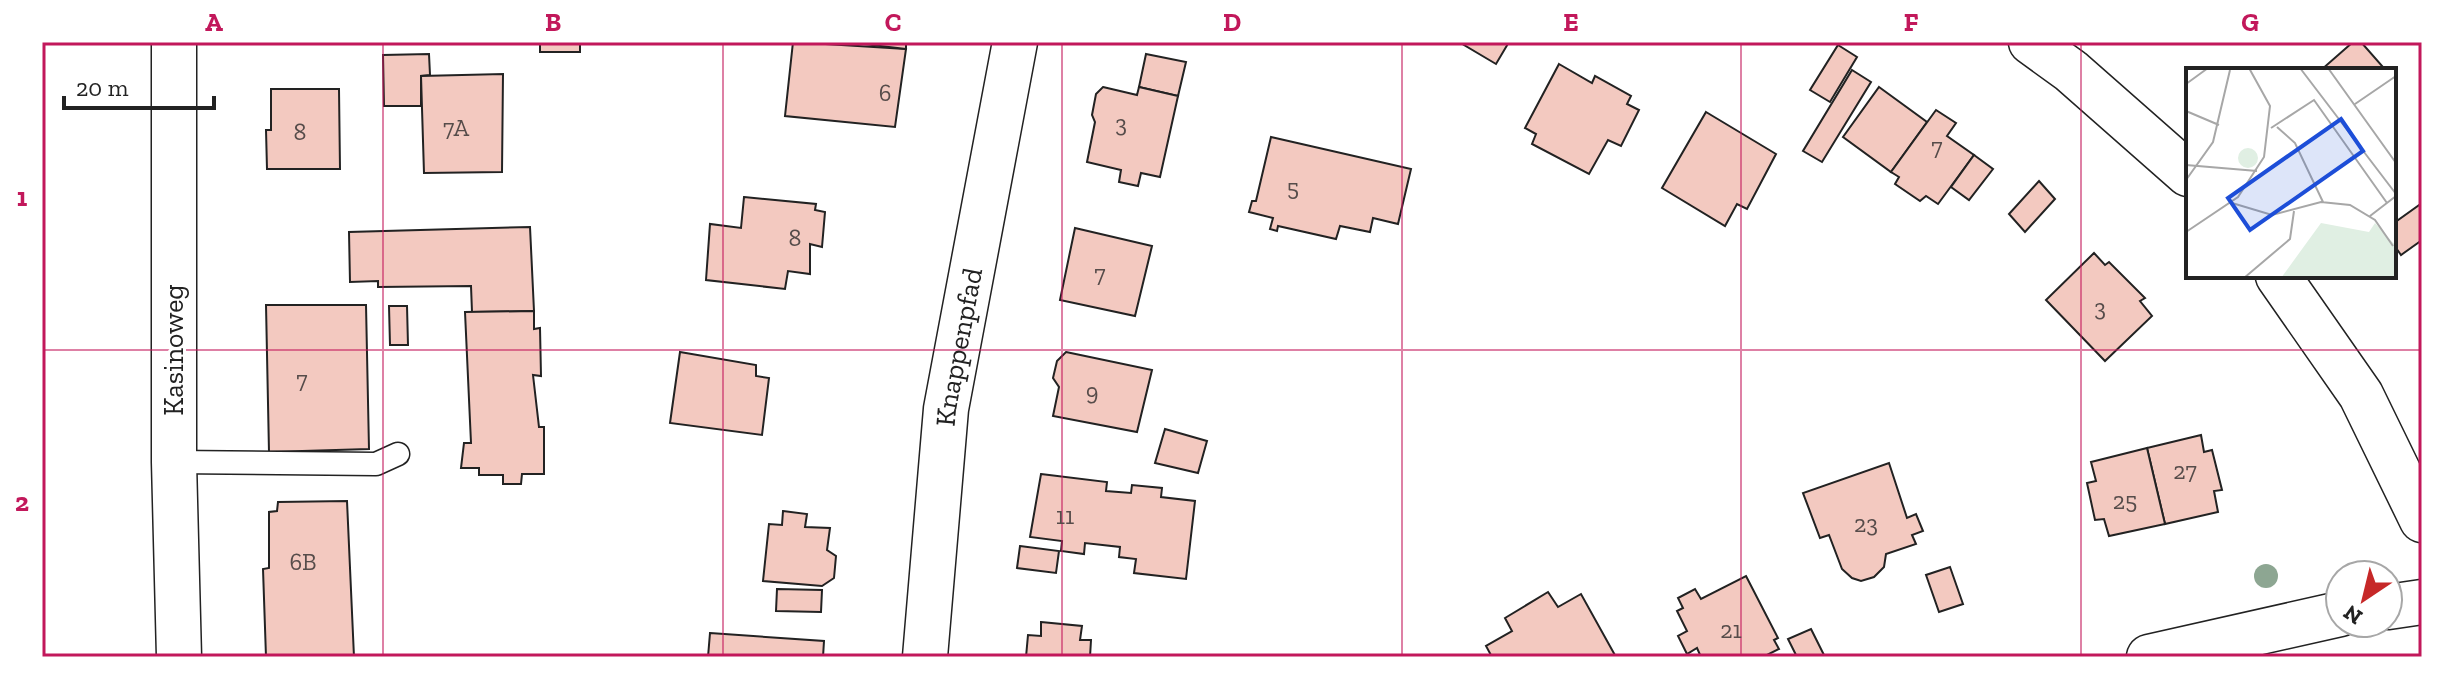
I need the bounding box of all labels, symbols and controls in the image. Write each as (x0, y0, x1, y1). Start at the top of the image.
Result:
text: A (205, 6, 223, 38)
text: B (545, 6, 561, 38)
text: C (885, 6, 901, 38)
text: D (1223, 6, 1241, 38)
text: E (1563, 6, 1579, 38)
text: F (1904, 6, 1919, 38)
text: G (2241, 6, 2259, 38)
scale bar (64, 60, 214, 110)
inset map (2186, 68, 2396, 278)
text: 20 m (76, 73, 129, 102)
house number: 6 (879, 78, 891, 107)
house number: 3 (1115, 109, 1127, 138)
house number: 7A (443, 113, 469, 142)
house number: 8 (294, 117, 306, 146)
house number: 7 (1931, 132, 1943, 161)
house number: 5 (1287, 173, 1299, 202)
text: 1 (17, 181, 28, 213)
house number: 8 (789, 223, 801, 252)
house number: 7 (1094, 259, 1106, 288)
street label: Knappenpfad (929, 265, 989, 428)
street label: Kasinoweg (157, 284, 190, 416)
house number: 3 (2094, 293, 2106, 322)
house number: 7 (296, 365, 308, 394)
house number: 9 (1086, 377, 1098, 406)
house number: 27 (2173, 456, 2197, 485)
text: 2 (15, 486, 29, 518)
house number: 25 (2113, 486, 2137, 515)
house number: 11 (1056, 501, 1074, 530)
house number: 23 (1854, 509, 1878, 538)
house number: 6B (289, 547, 317, 576)
north arrow (2324, 559, 2404, 639)
text: N (2338, 599, 2367, 631)
house number: 21 (1720, 615, 1742, 644)

